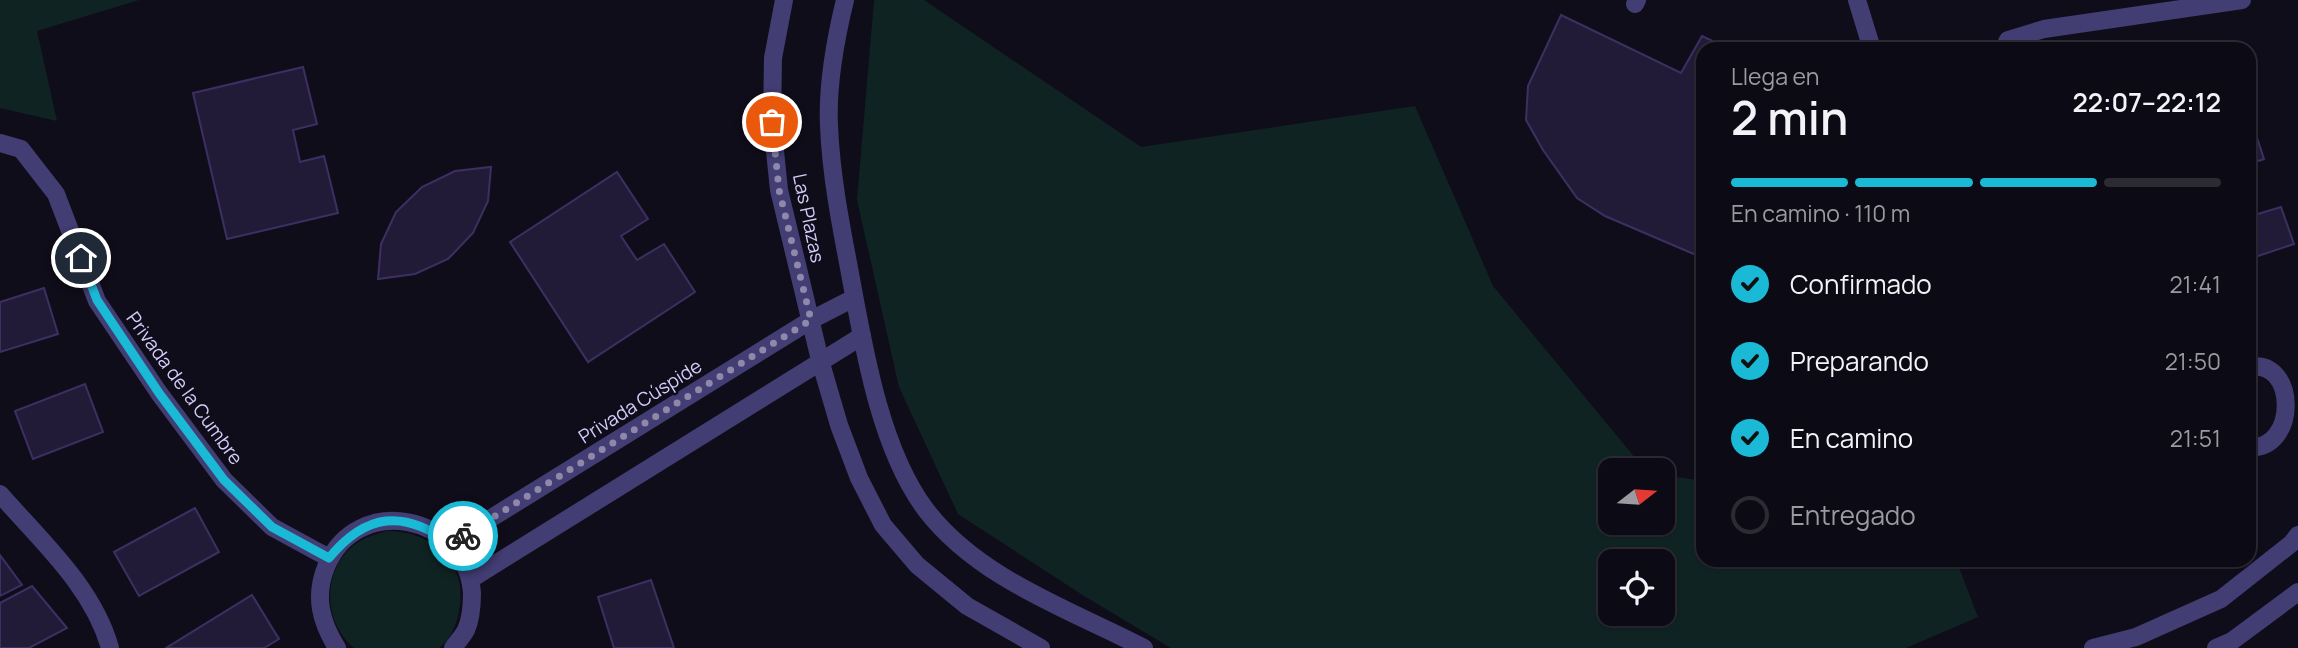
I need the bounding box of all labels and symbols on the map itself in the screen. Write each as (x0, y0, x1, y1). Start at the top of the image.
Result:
pin (742, 92, 802, 152)
street label: Las Plazas (787, 171, 831, 265)
pin (51, 228, 111, 288)
street label: Privada de la Cumbre (121, 306, 249, 470)
street label: Privada Cúspide (573, 353, 707, 449)
north arrow (1598, 458, 1675, 536)
courier (428, 501, 498, 571)

